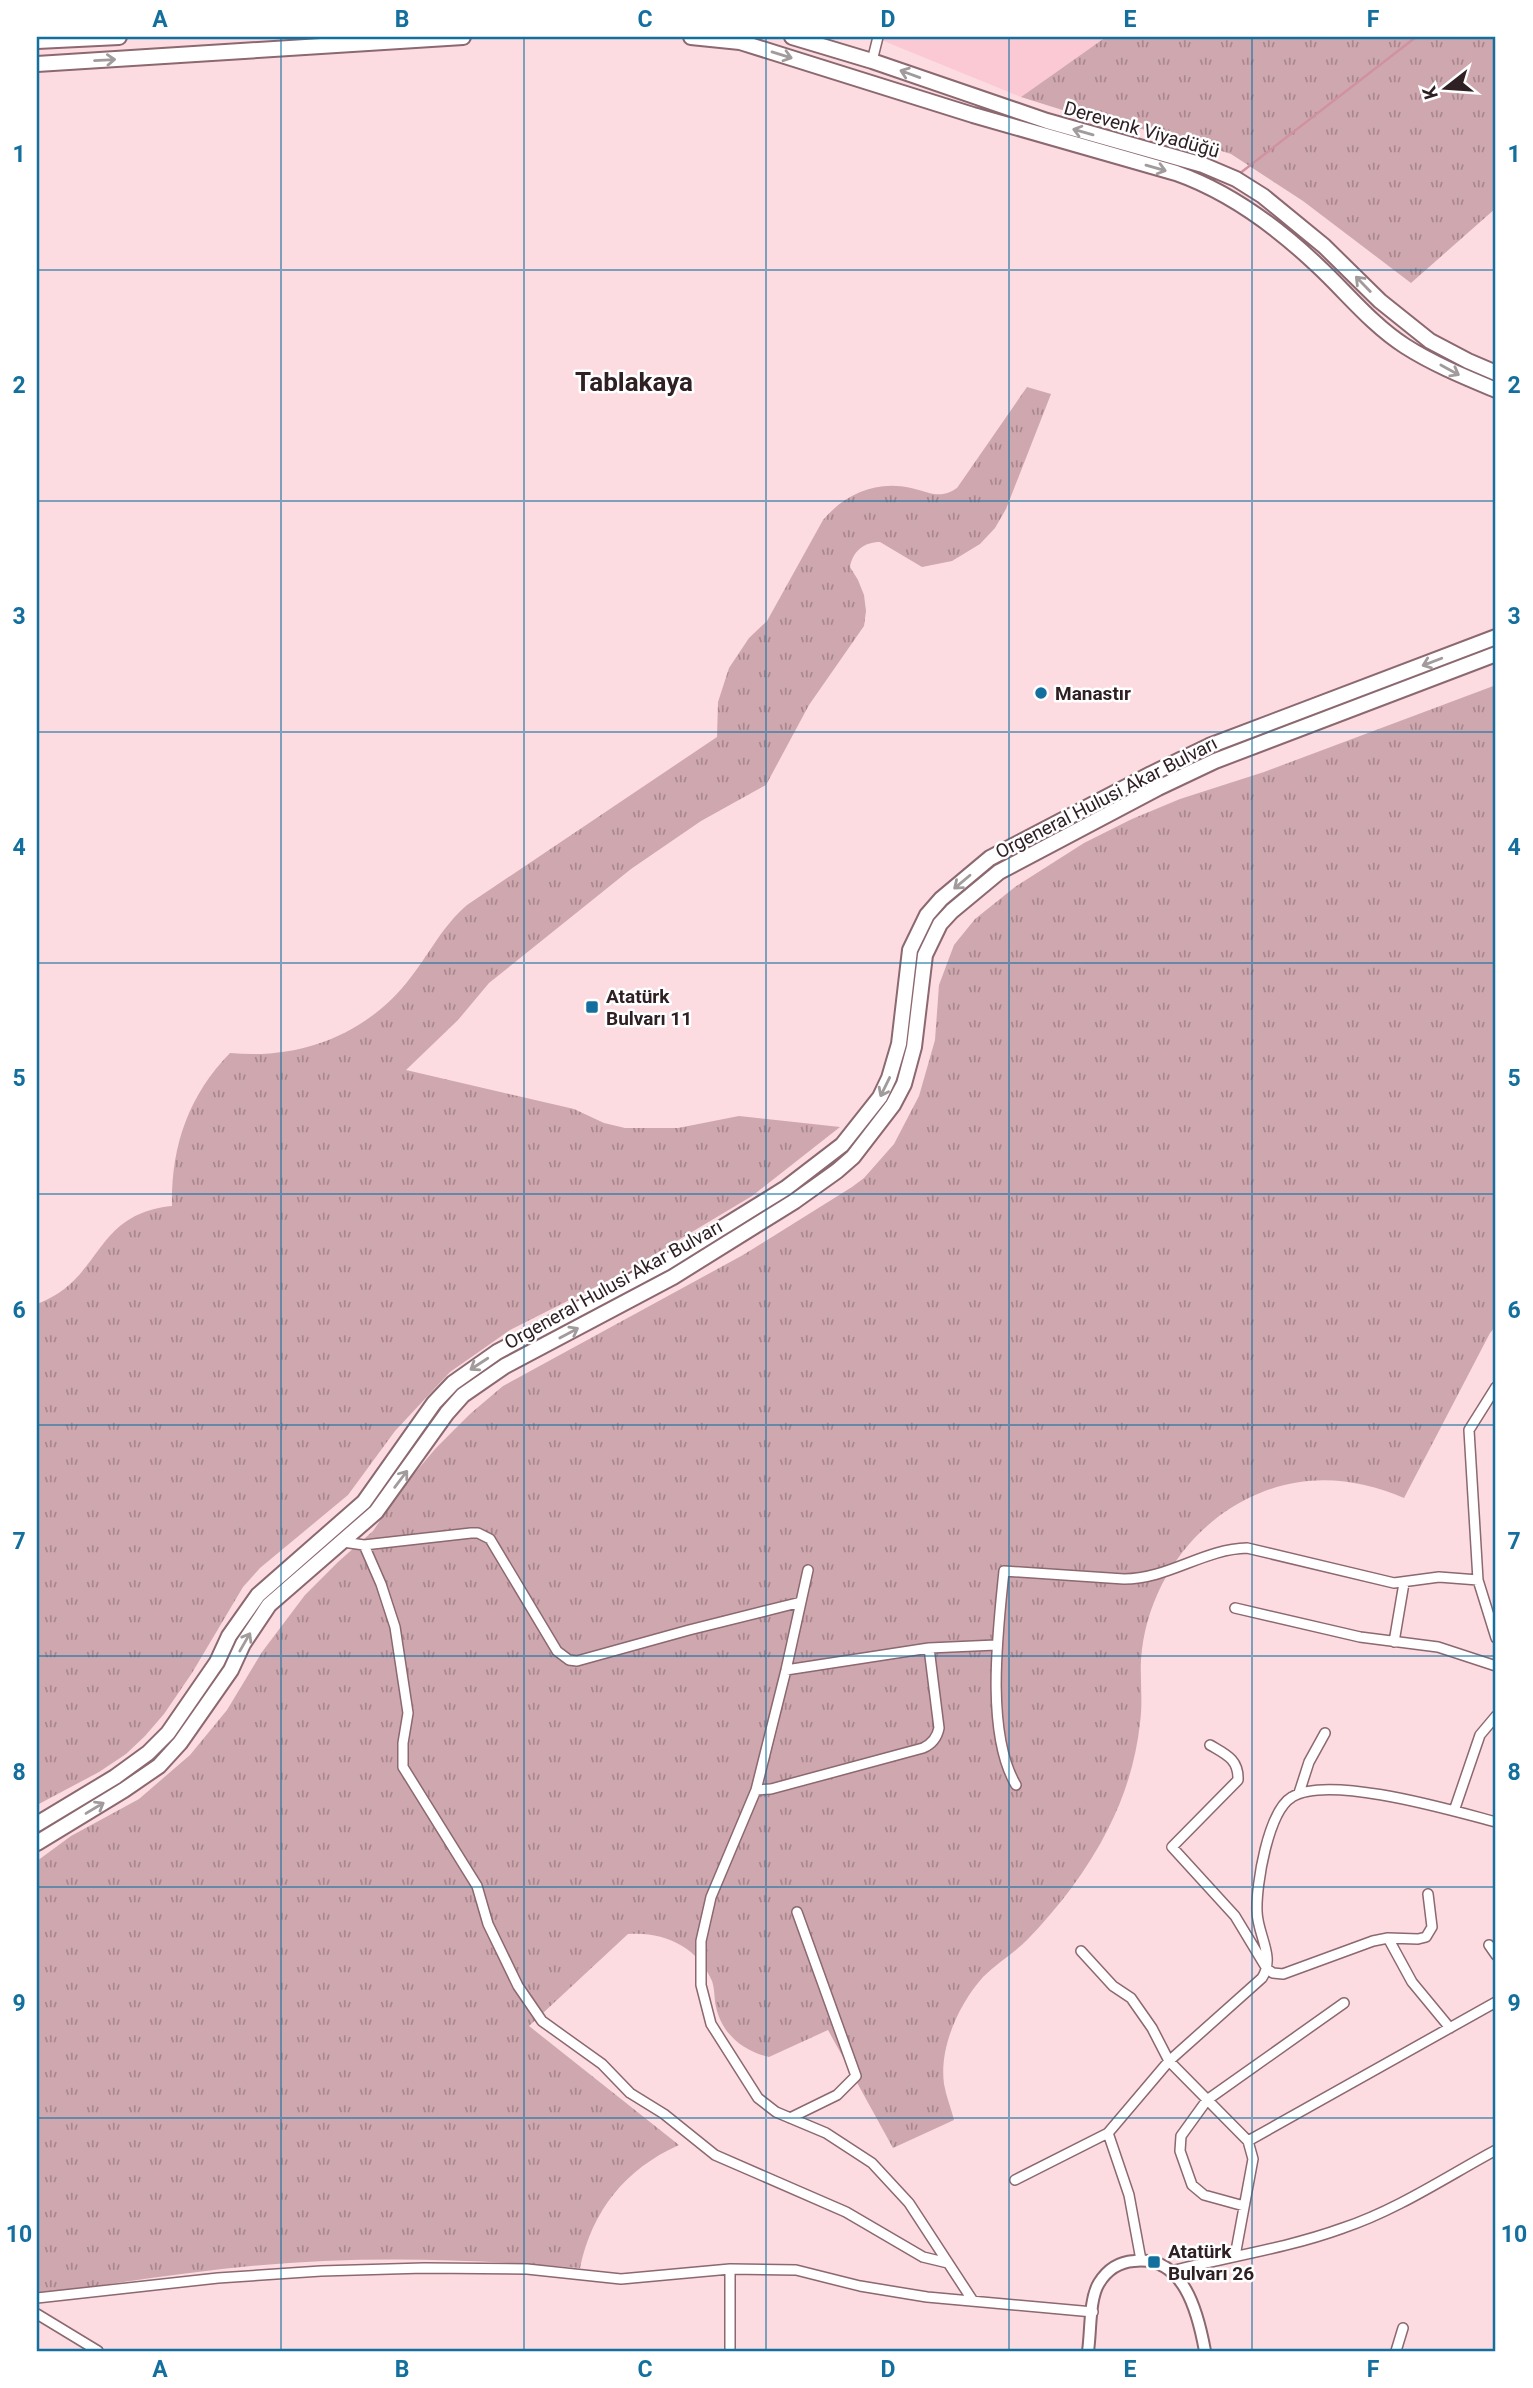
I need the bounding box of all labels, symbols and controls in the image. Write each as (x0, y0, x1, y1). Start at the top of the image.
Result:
text: A (152, 6, 168, 33)
text: B (395, 6, 409, 33)
text: C (637, 6, 653, 33)
text: D (881, 6, 895, 33)
text: E (1124, 6, 1137, 33)
text: F (1367, 6, 1380, 33)
one-way arrow (770, 50, 792, 63)
north arrow (1410, 52, 1480, 122)
one-way arrow (93, 54, 116, 67)
one-way arrow (899, 67, 921, 79)
text: K (1417, 83, 1443, 102)
street label: Derevenk Viyadüğü (1061, 96, 1222, 163)
one-way arrow (1072, 125, 1095, 138)
text: 1 (12, 141, 26, 168)
text: 1 (1507, 141, 1521, 168)
one-way arrow (1145, 162, 1167, 175)
one-way arrow (1355, 276, 1372, 293)
one-way arrow (1439, 363, 1459, 377)
district label: Tablakaya (575, 367, 693, 397)
text: 2 (12, 372, 26, 399)
text: 2 (1507, 372, 1521, 399)
text: 3 (12, 603, 26, 630)
text: 3 (1507, 603, 1521, 630)
one-way arrow (1422, 656, 1444, 669)
place label: Manastır (1055, 682, 1131, 705)
marker: Manastır (1033, 685, 1049, 701)
street label: Orgeneral Hulusi Akar Bulvarı (992, 731, 1221, 863)
text: 4 (12, 834, 26, 861)
text: 4 (1507, 834, 1521, 861)
one-way arrow (953, 874, 971, 890)
place label: Atatürk Bulvarı 11 (606, 985, 692, 1030)
marker: Atatürk Bulvarı 11 (584, 999, 600, 1015)
text: 5 (12, 1065, 26, 1092)
text: 5 (1507, 1065, 1521, 1092)
one-way arrow (877, 1076, 891, 1097)
street label: Orgeneral Hulusi Akar Bulvarı (500, 1215, 726, 1354)
text: 6 (12, 1297, 26, 1324)
text: 6 (1507, 1297, 1521, 1324)
one-way arrow (558, 1325, 579, 1339)
one-way arrow (470, 1357, 490, 1371)
one-way arrow (393, 1470, 408, 1489)
text: 7 (12, 1528, 26, 1555)
text: 7 (1507, 1528, 1521, 1555)
one-way arrow (238, 1633, 252, 1653)
text: 8 (12, 1759, 26, 1786)
text: 8 (1507, 1759, 1521, 1786)
one-way arrow (85, 1800, 105, 1814)
text: 9 (12, 1990, 26, 2017)
text: 9 (1507, 1990, 1521, 2017)
text: 10 (6, 2221, 32, 2248)
text: 10 (1501, 2221, 1527, 2248)
place label: Atatürk Bulvarı 26 (1168, 2240, 1254, 2285)
marker: Atatürk Bulvarı 26 (1146, 2254, 1162, 2270)
text: A (152, 2356, 168, 2383)
text: B (395, 2356, 409, 2383)
text: C (637, 2356, 653, 2383)
text: D (881, 2356, 895, 2383)
text: E (1124, 2356, 1137, 2383)
text: F (1367, 2356, 1380, 2383)

